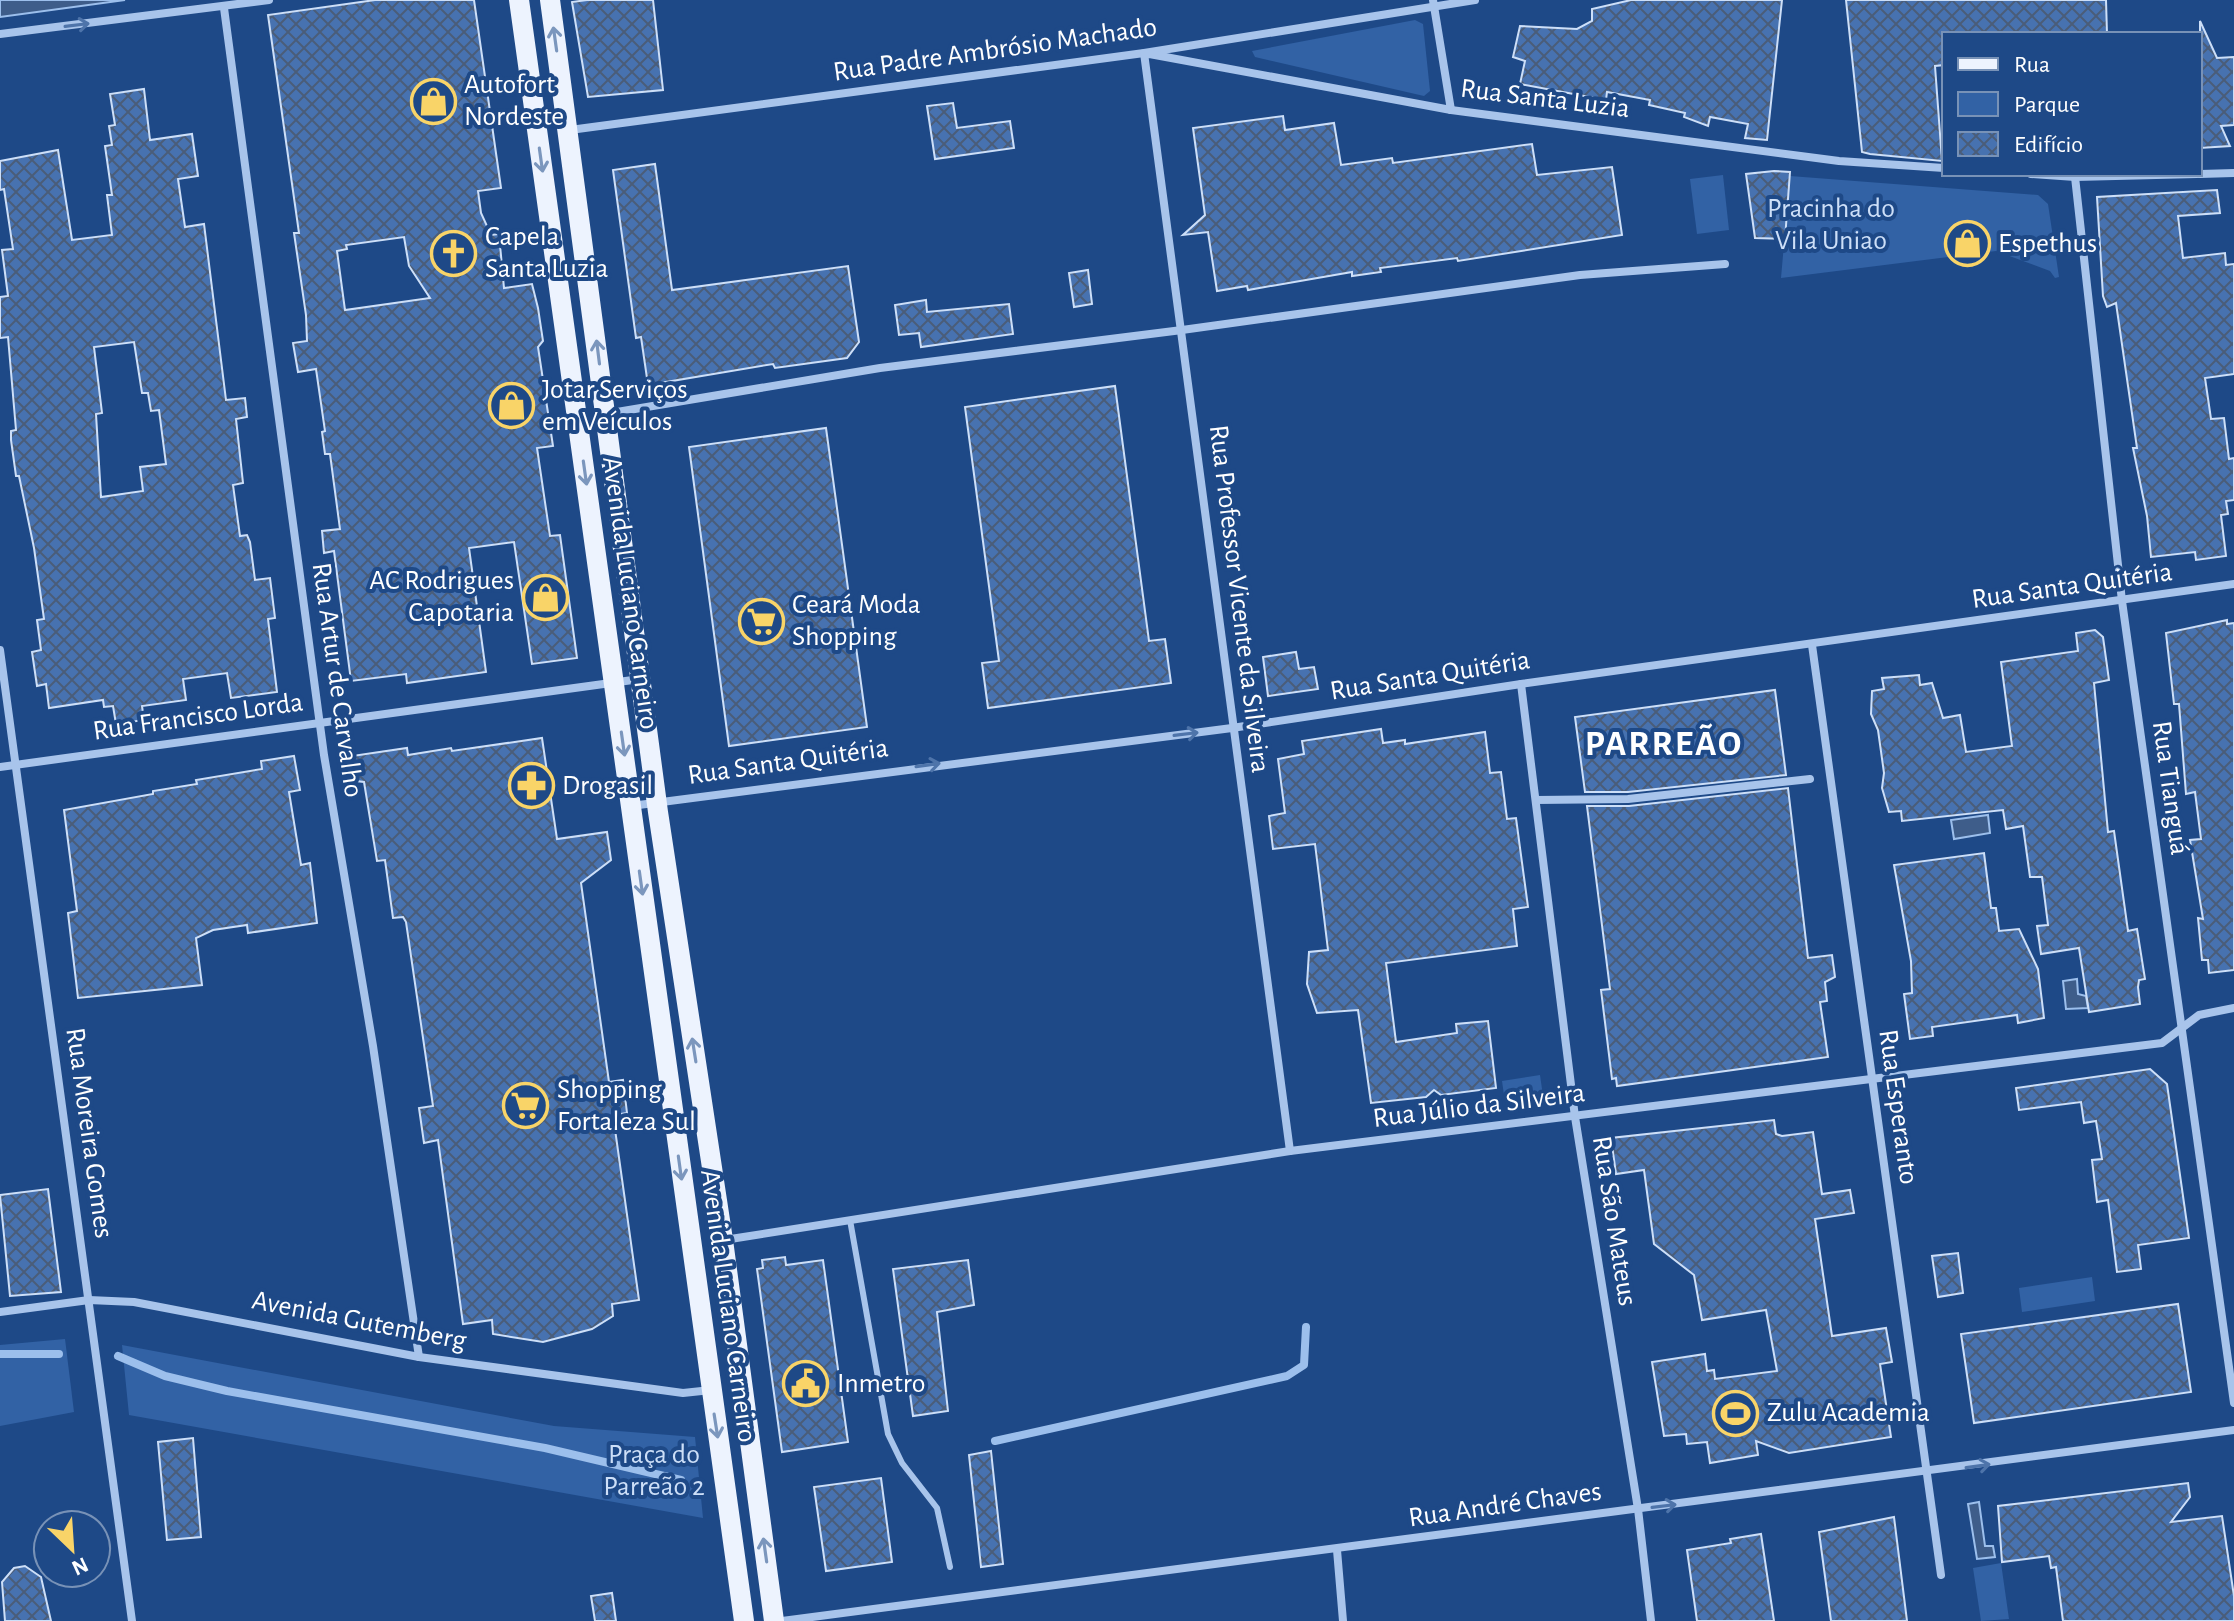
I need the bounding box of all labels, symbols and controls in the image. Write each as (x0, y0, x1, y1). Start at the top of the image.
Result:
street label: Rua Padre Ambrósio Machado (831, 13, 1159, 87)
one-way arrow (63, 17, 90, 32)
one-way arrow (547, 26, 562, 52)
legend (1942, 32, 2202, 176)
text: Rua (2014, 53, 2050, 77)
place label: Autofort Nordeste (464, 71, 564, 131)
street label: Rua Santa Luzia (1459, 75, 1631, 123)
shop icon: Autofort Nordeste (409, 77, 457, 125)
text: Parque (2014, 93, 2080, 117)
text: Edifício (2014, 133, 2083, 157)
one-way arrow (534, 147, 549, 173)
park label: Pracinha do Vila Uniao (1767, 195, 1895, 255)
shop icon: Espethus (1943, 220, 1991, 268)
place label: Capela Santa Luzia (485, 223, 608, 283)
church icon: Capela Santa Luzia (430, 229, 478, 277)
place label: Espethus (1998, 230, 2097, 258)
one-way arrow (590, 340, 605, 365)
place label: Jotar Serviços em Veículos (542, 376, 688, 436)
shop icon: Jotar Serviços em Veículos (487, 382, 535, 430)
street label: Rua Professor Vicente da Silveira (1204, 423, 1274, 775)
street label: Avenida Luciano Carneiro (597, 455, 663, 731)
one-way arrow (578, 460, 593, 486)
street label: Rua Santa Quitéria (1970, 558, 2174, 614)
street label: Rua Artur de Carvalho (307, 561, 367, 799)
place label: AC Rodrigues Capotaria (369, 567, 514, 627)
shop icon: AC Rodrigues Capotaria (521, 573, 569, 621)
place label: Ceará Moda Shopping (792, 591, 921, 651)
supermarket icon: Ceará Moda Shopping (737, 597, 785, 645)
street label: Rua Santa Quitéria (1328, 646, 1532, 706)
street label: Rua Francisco Lorda (91, 688, 305, 746)
street label: Rua Tianguá (2147, 719, 2193, 857)
district label: PARREÃO (1585, 723, 1743, 762)
one-way arrow (1173, 726, 1198, 741)
one-way arrow (616, 731, 631, 756)
street label: Rua Santa Quitéria (686, 734, 890, 790)
one-way arrow (914, 758, 941, 773)
pharmacy icon: Drogasil (507, 762, 555, 810)
place label: Drogasil (562, 772, 653, 800)
one-way arrow (634, 870, 649, 895)
street label: Rua Moreira Gomes (60, 1026, 118, 1240)
street label: Rua Esperanto (1873, 1028, 1923, 1186)
one-way arrow (686, 1038, 701, 1064)
place label: Shopping Fortaleza Sul (557, 1076, 696, 1136)
street label: Rua Júlio da Silveira (1371, 1079, 1587, 1133)
supermarket icon: Shopping Fortaleza Sul (502, 1082, 550, 1130)
street label: Rua São Mateus (1587, 1134, 1641, 1308)
one-way arrow (673, 1155, 688, 1180)
street label: Avenida Luciano Carneiro (695, 1168, 761, 1444)
street label: Avenida Gutemberg (250, 1286, 469, 1356)
public building icon: Inmetro (782, 1360, 830, 1408)
place label: Inmetro (837, 1370, 925, 1398)
sports icon: Zulu Academia (1712, 1389, 1760, 1437)
place label: Zulu Academia (1767, 1399, 1930, 1427)
one-way arrow (709, 1413, 724, 1438)
park label: Praça do Parreão 2 (603, 1441, 705, 1501)
one-way arrow (1964, 1458, 1990, 1473)
street label: Rua André Chaves (1407, 1478, 1603, 1532)
one-way arrow (1650, 1498, 1677, 1513)
north arrow (32, 1509, 112, 1589)
one-way arrow (757, 1538, 772, 1564)
text: N (68, 1553, 92, 1579)

